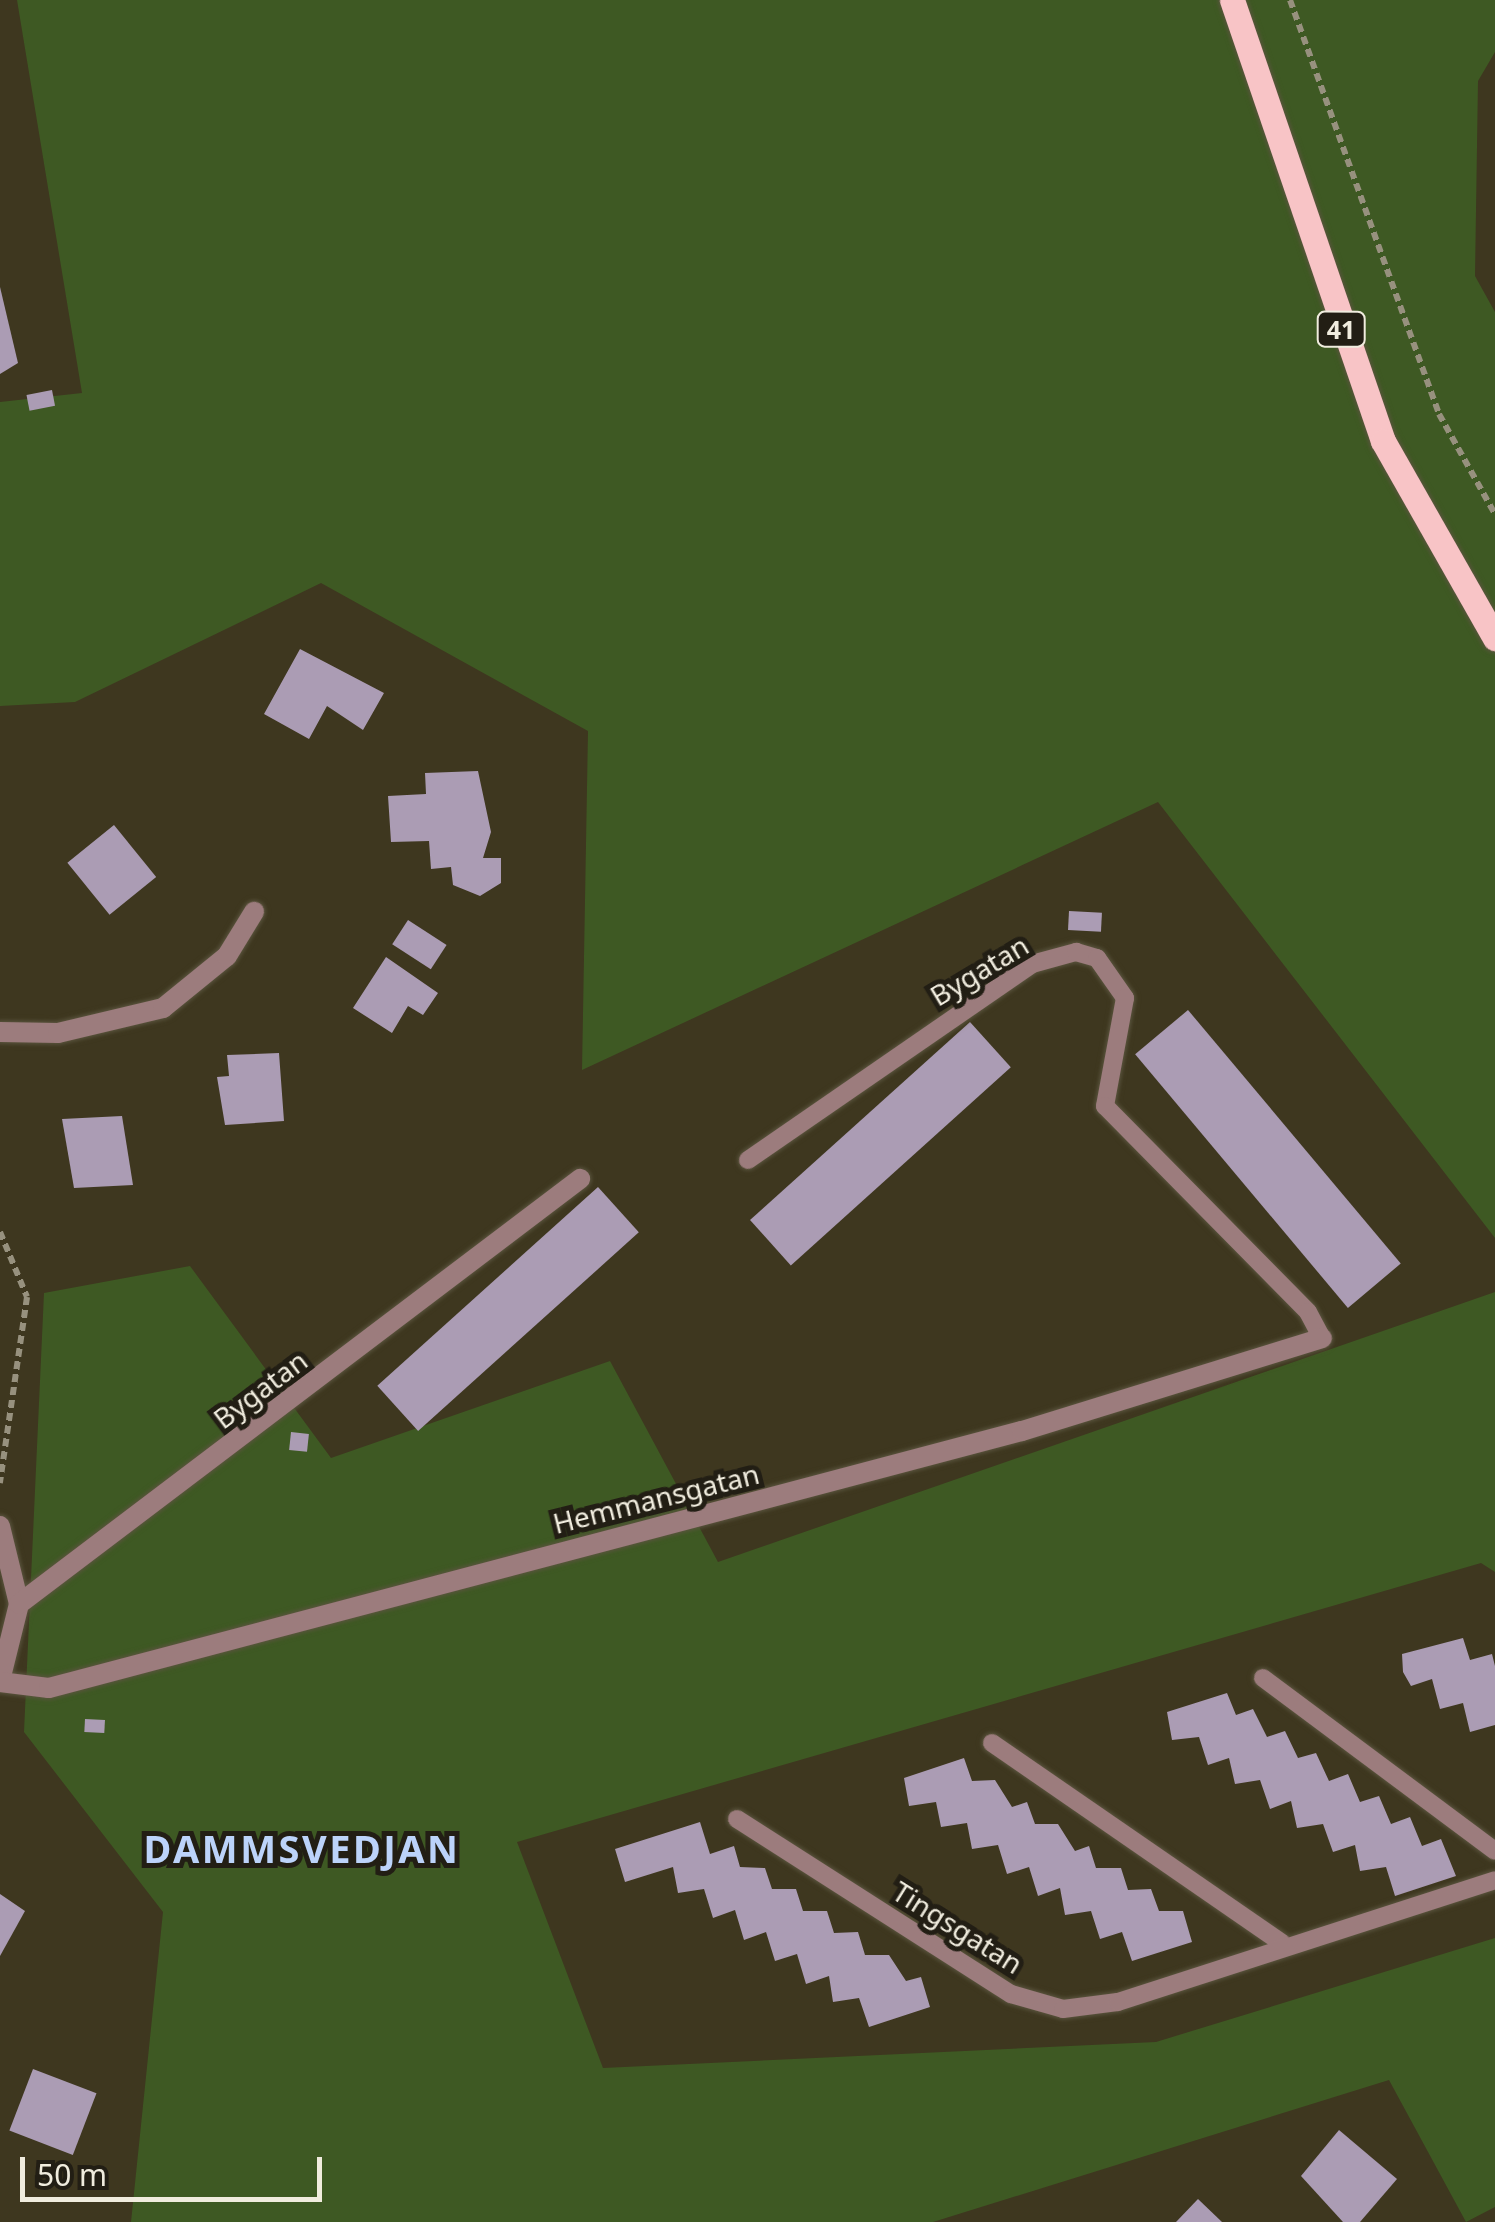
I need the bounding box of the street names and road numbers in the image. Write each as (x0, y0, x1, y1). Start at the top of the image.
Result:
road number: 41 (1316, 309, 1366, 349)
street label: Bygatan (924, 928, 1034, 1012)
street label: Bygatan (207, 1343, 313, 1435)
street label: Hemmansgatan (549, 1456, 763, 1540)
street label: Tingsgatan (887, 1874, 1029, 1980)

